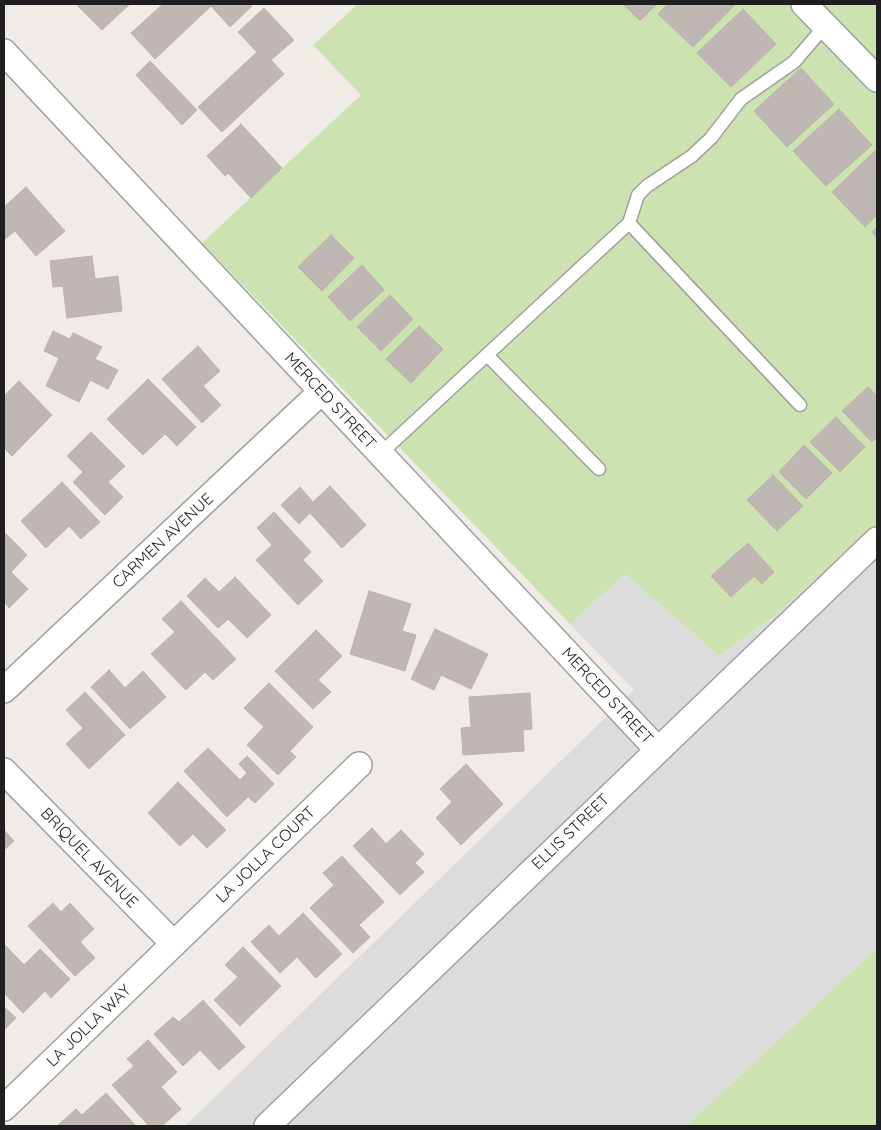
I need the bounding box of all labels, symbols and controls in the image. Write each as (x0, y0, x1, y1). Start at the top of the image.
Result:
street label: MERCED STREET (280, 349, 380, 453)
street label: CARMEN AVENUE (109, 489, 217, 593)
street label: MERCED STREET (557, 644, 657, 748)
street label: ELLIS STREET (528, 790, 614, 874)
street label: LA JOLLA COURT (212, 803, 320, 907)
street label: BRIQUEL AVENUE (36, 804, 142, 912)
street label: LA JOLLA WAY (43, 981, 135, 1071)

